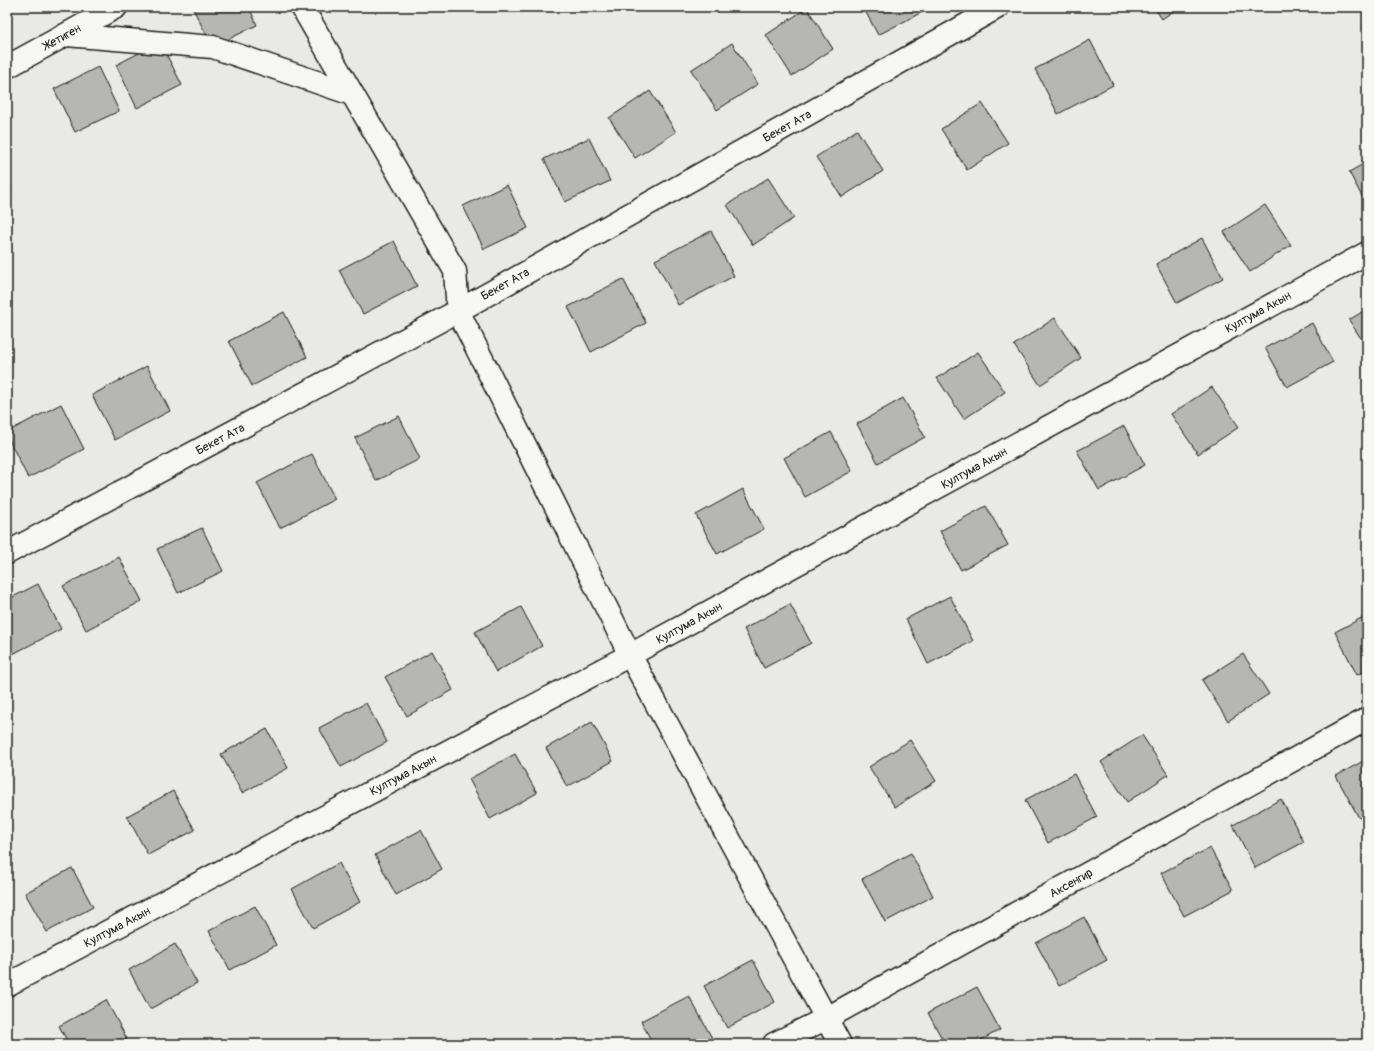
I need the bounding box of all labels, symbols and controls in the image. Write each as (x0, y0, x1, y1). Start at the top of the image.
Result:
street label: Жетиген (39, 21, 84, 55)
street label: Бекет Ата (760, 107, 815, 146)
street label: Бекет Ата (478, 265, 533, 304)
street label: Култума Акын (1223, 288, 1294, 337)
street label: Бекет Ата (193, 420, 248, 459)
street label: Култума Акын (939, 444, 1010, 493)
street label: Култума Акын (654, 599, 725, 648)
street label: Култума Акын (367, 752, 439, 799)
street label: Аксенгир (1047, 865, 1096, 901)
street label: Култума Акын (81, 904, 153, 951)

